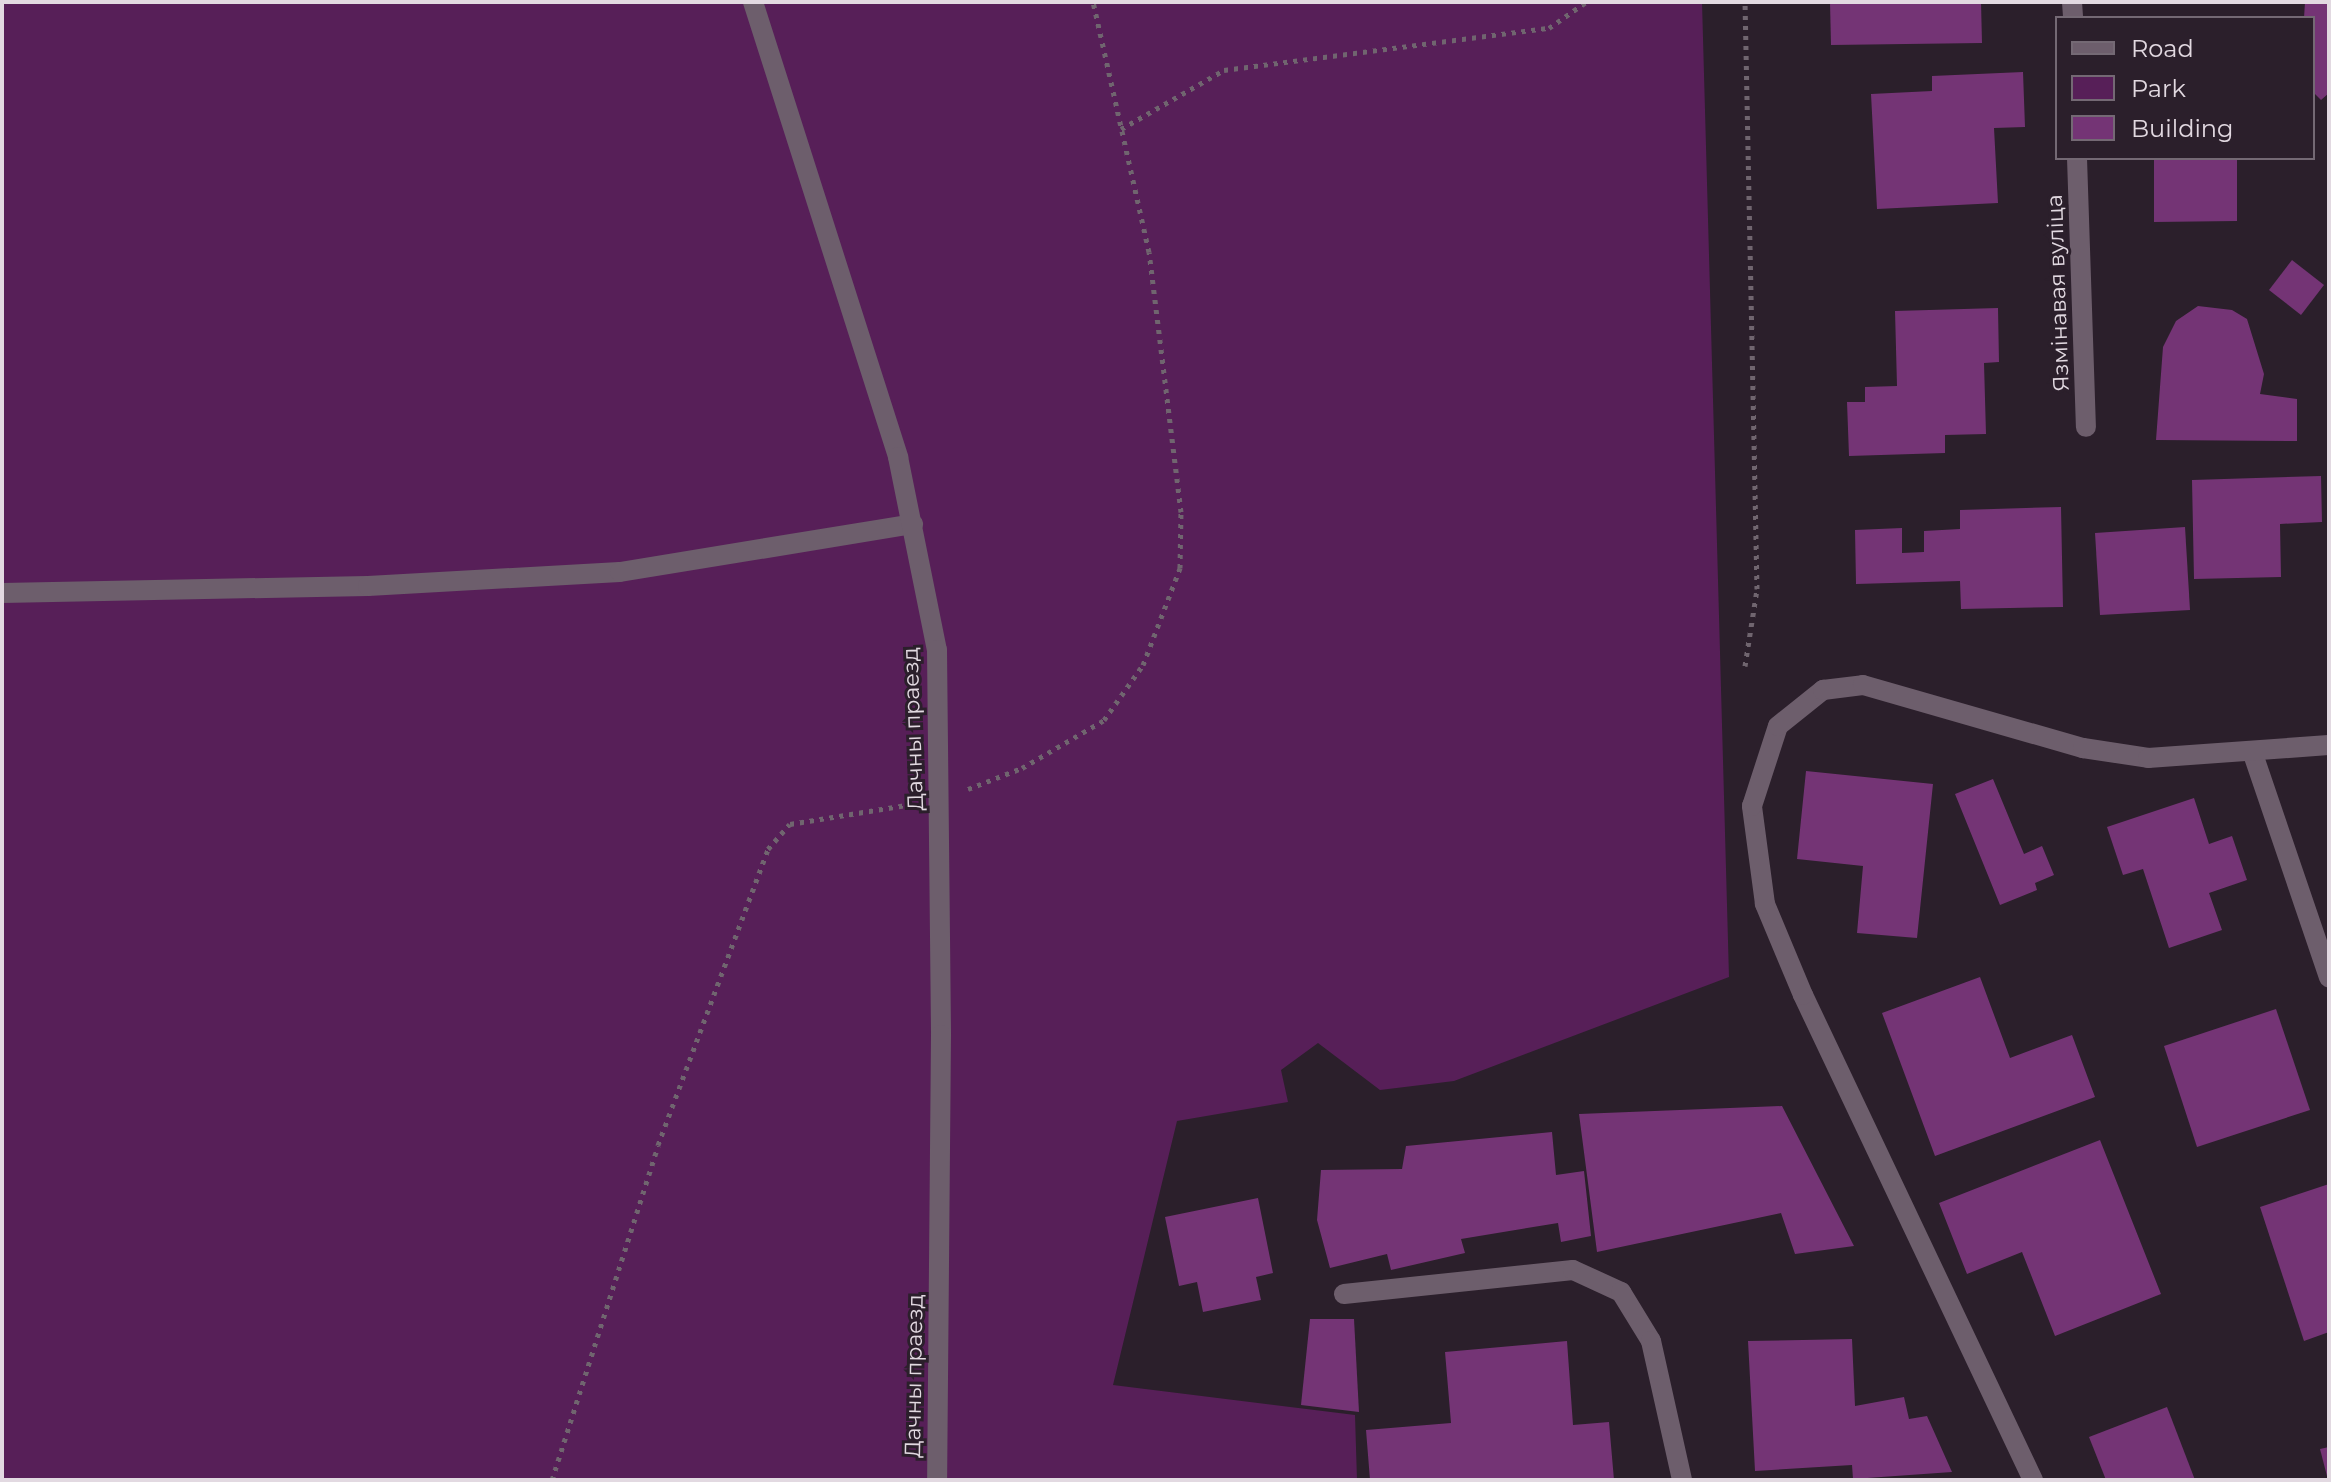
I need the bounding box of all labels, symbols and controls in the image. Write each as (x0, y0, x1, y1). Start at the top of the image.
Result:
legend (2055, 16, 2315, 160)
text: Road (2131, 34, 2194, 63)
text: Park (2131, 74, 2186, 103)
text: Building (2131, 114, 2234, 143)
street label: Язмінавая вуліца (2041, 194, 2075, 392)
street label: Дачны праезд (897, 647, 929, 811)
street label: Дачны праезд (899, 1294, 929, 1458)

